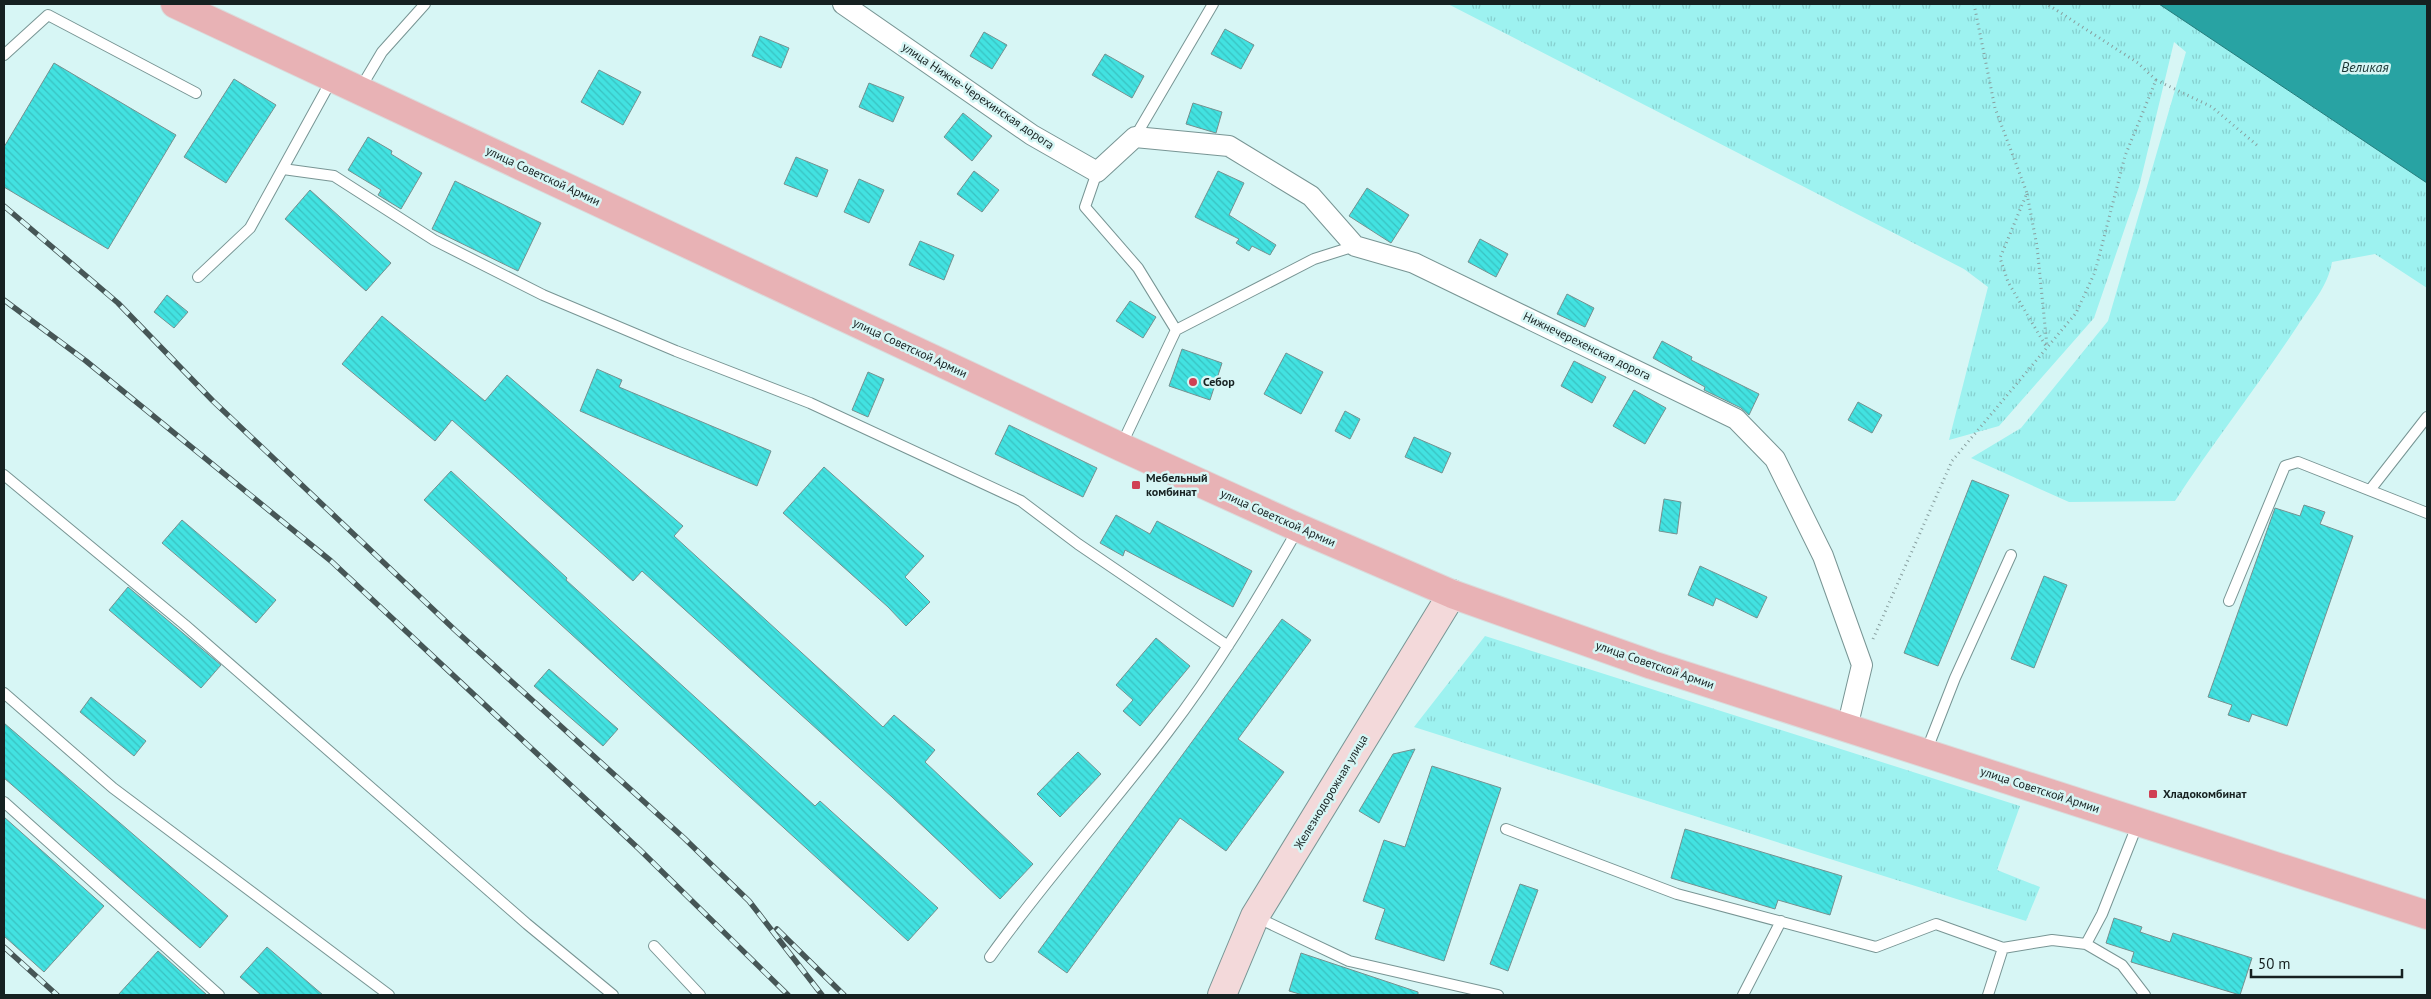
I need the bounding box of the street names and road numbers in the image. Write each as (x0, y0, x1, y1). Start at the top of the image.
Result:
street label: улица Нижне-Черехинская дорога (899, 39, 1057, 152)
street label: улица Советской Армии (484, 142, 603, 209)
street label: Нижнечерехенская дорога (1521, 308, 1654, 383)
street label: улица Советской Армии (851, 314, 970, 381)
street label: улица Советской Армии (1218, 485, 1338, 550)
street label: улица Советской Армии (1594, 637, 1716, 692)
street label: Железнодорожная улица (1290, 732, 1371, 853)
street label: улица Советской Армии (1979, 763, 2102, 816)

